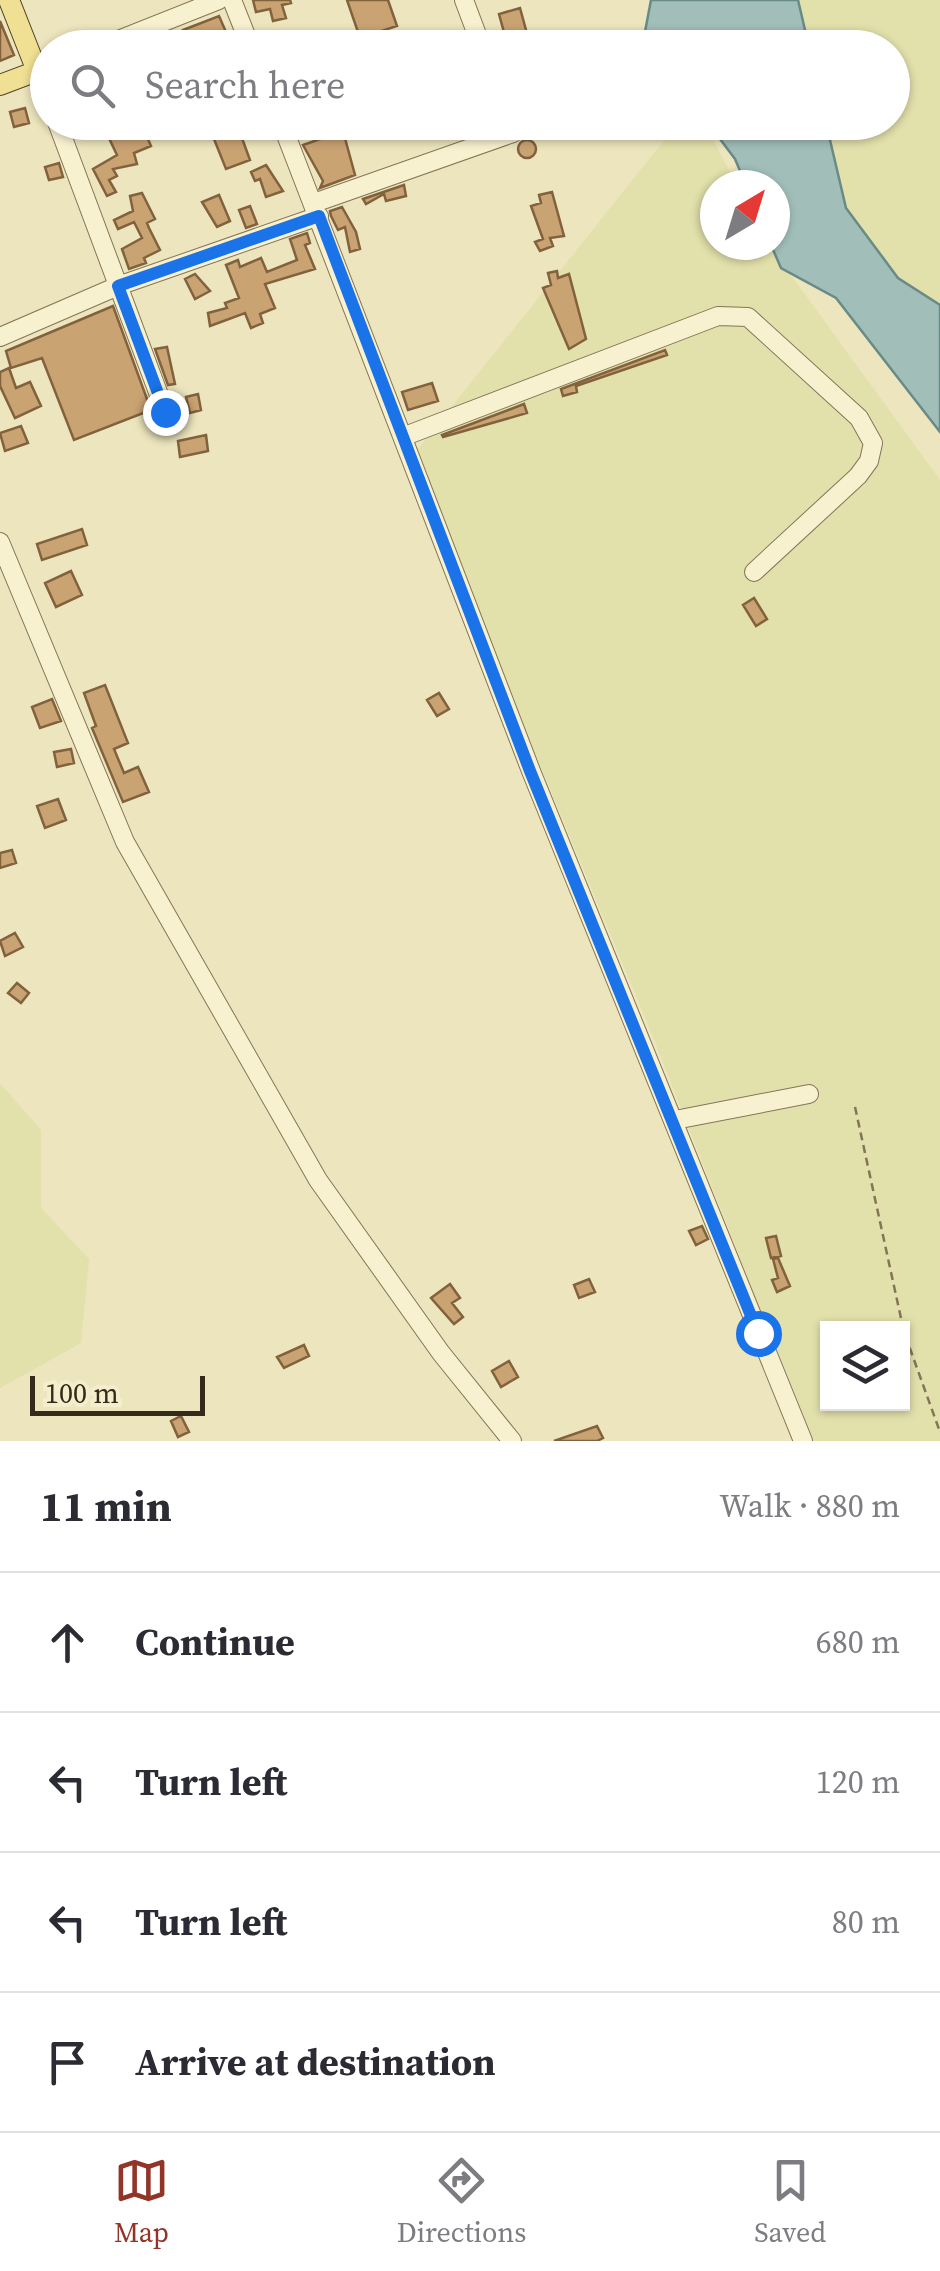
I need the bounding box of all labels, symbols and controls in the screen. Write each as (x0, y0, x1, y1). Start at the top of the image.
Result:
search box (30, 30, 910, 140)
icon: search (65, 58, 120, 113)
text: Search here (145, 59, 345, 111)
north arrow (700, 170, 790, 260)
route end (143, 390, 189, 436)
route start (736, 1311, 782, 1357)
map controls (820, 1321, 910, 1411)
button: layers (820, 1321, 910, 1411)
scale bar (30, 1371, 205, 1416)
text: 100 m (45, 1374, 119, 1412)
text: 11 min (40, 1477, 172, 1535)
text: Walk · 880 m (719, 1484, 900, 1528)
icon: ahead (40, 1615, 95, 1670)
text: Continue (135, 1616, 295, 1668)
text: 680 m (816, 1620, 900, 1664)
icon: left (40, 1755, 95, 1810)
text: Turn left (135, 1756, 287, 1808)
text: 120 m (816, 1760, 900, 1804)
icon: left (40, 1895, 95, 1950)
text: Turn left (135, 1896, 287, 1948)
text: 80 m (832, 1900, 900, 1944)
icon: arrive (40, 2035, 95, 2090)
text: Arrive at destination (135, 2036, 496, 2088)
tab: Map (114, 2153, 169, 2251)
tab: Directions (397, 2153, 526, 2251)
tab: Saved (754, 2153, 826, 2251)

